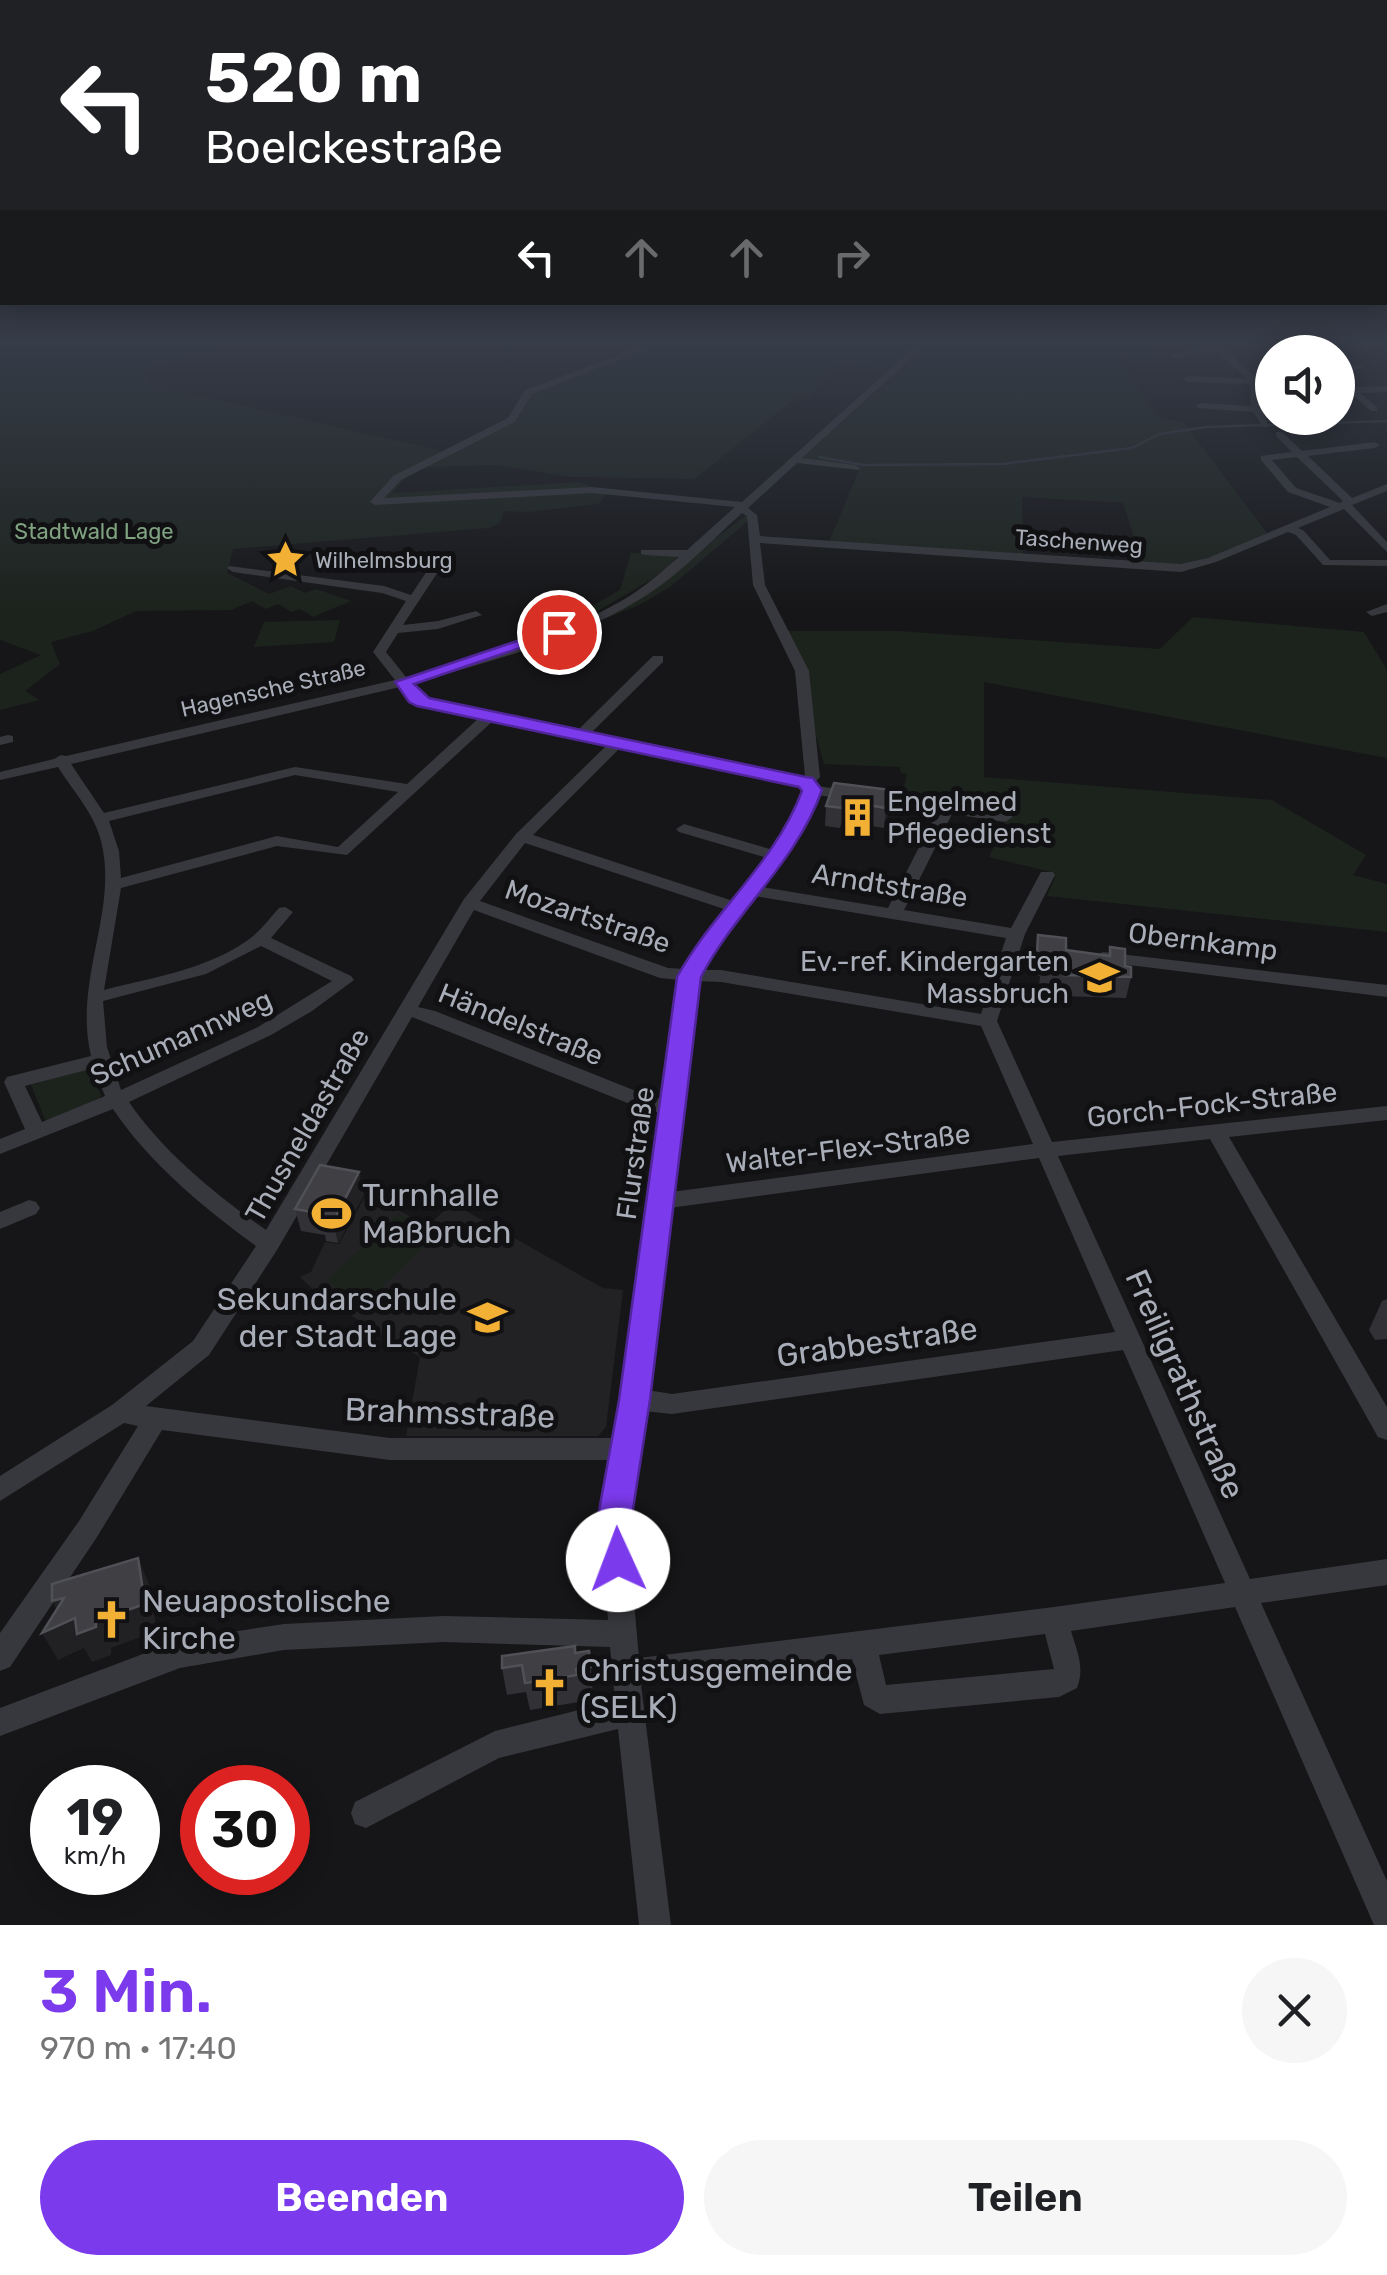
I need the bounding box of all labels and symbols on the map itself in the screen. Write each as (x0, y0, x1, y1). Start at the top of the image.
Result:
park label: Stadtwald Lage (14, 518, 174, 545)
street label: Taschenweg (1014, 524, 1144, 559)
place icon: Wilhelmsburg (264, 539, 306, 581)
place label: Wilhelmsburg (315, 547, 453, 574)
pin (517, 590, 602, 675)
street label: Hagensche Straße (178, 654, 368, 723)
place label: Engelmed Pflegedienst (887, 785, 1051, 850)
building icon: Engelmed Pflegedienst (836, 796, 878, 838)
street label: Arndtstraße (810, 857, 970, 914)
street label: Mozartstraße (501, 873, 675, 960)
street label: Obernkamp (1126, 916, 1279, 967)
place label: Ev.-ref. Kindergarten Massbruch (800, 945, 1069, 1010)
school or university icon: Ev.-ref. Kindergarten Massbruch (1078, 956, 1120, 998)
street label: Händelstraße (434, 976, 608, 1073)
street label: Schumannweg (85, 983, 277, 1092)
street label: Thusneldastraße (238, 1022, 376, 1228)
street label: Gorch-Fock-Straße (1085, 1075, 1339, 1134)
street label: Flurstraße (610, 1084, 661, 1222)
street label: Walter-Flex-Straße (724, 1117, 972, 1180)
place label: Turnhalle Maßbruch (362, 1176, 512, 1251)
sports icon: Turnhalle Maßbruch (311, 1192, 353, 1234)
street label: Freiligrathstraße (1117, 1263, 1253, 1505)
place label: Sekundarschule der Stadt Lage (217, 1280, 457, 1355)
school or university icon: Sekundarschule der Stadt Lage (466, 1296, 508, 1338)
street label: Grabbestraße (774, 1309, 980, 1375)
street label: Brahmsstraße (344, 1390, 556, 1436)
position arrow (566, 1508, 670, 1612)
place label: Neuapostolische Kirche (142, 1582, 391, 1657)
church icon: Neuapostolische Kirche (91, 1598, 133, 1640)
place label: Christusgemeinde (SELK) (580, 1651, 853, 1726)
church icon: Christusgemeinde (SELK) (529, 1667, 571, 1709)
speed limit sign: 30 (180, 1765, 310, 1895)

